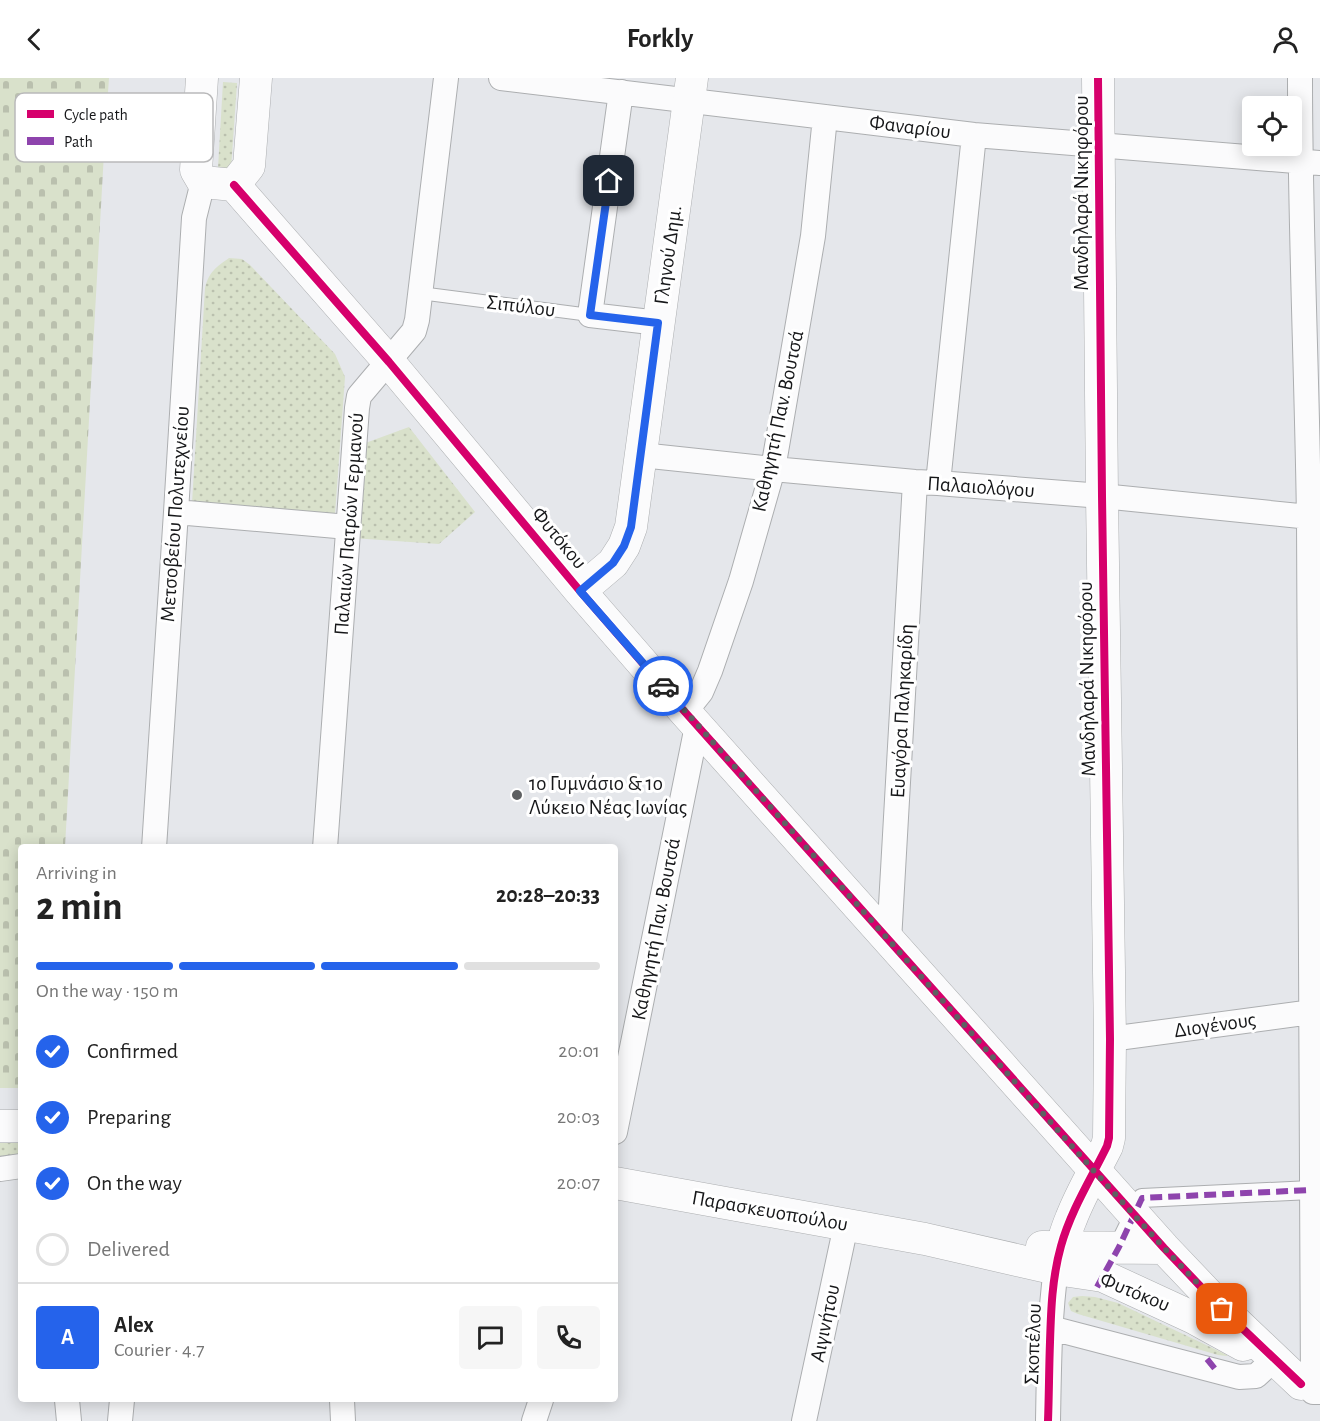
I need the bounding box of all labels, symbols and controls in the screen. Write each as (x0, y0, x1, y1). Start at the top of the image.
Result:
icon: back (18, 23, 51, 56)
icon: person (1269, 23, 1302, 56)
text: Forkly (627, 25, 693, 52)
legend (15, 93, 213, 162)
street label: Μανδηλαρά Νικηφόρου (1071, 95, 1092, 291)
map controls (1242, 96, 1302, 156)
button: locate (1242, 96, 1302, 156)
text: Cycle path (64, 107, 128, 124)
street label: Φαναρίου (868, 112, 952, 142)
text: Path (64, 134, 93, 150)
pin (583, 155, 634, 206)
icon: home (592, 164, 625, 197)
street label: Γληνού Δημ. (651, 204, 685, 306)
street label: Σιπύλου (486, 291, 556, 321)
street label: Καθηγητή Παν. Βουτσά (748, 328, 808, 514)
street label: Μετσοβείου Πολυτεχνείου (157, 405, 193, 623)
street label: Παλαιών Πατρών Γερμανού (331, 412, 367, 636)
street label: Παλαιολόγου (927, 473, 1035, 501)
street label: Φυτόκου (527, 503, 591, 573)
street label: Μανδηλαρά Νικηφόρου (1075, 581, 1099, 777)
street label: Ευαγόρα Παληκαρίδη (887, 623, 917, 799)
courier (633, 656, 693, 716)
icon: car (647, 670, 680, 703)
place label: 1ο Γυμνάσιο & 1ο Λύκειο Νέας Ιωνίας (529, 773, 687, 818)
marker: 1ο Γυμνάσιο & 1ο Λύκειο Νέας Ιωνίας (510, 788, 524, 802)
street label: Καθηγητή Παν. Βουτσά (628, 836, 684, 1022)
text: Arriving in (36, 863, 117, 883)
text: 20:28–20:33 (496, 884, 600, 906)
text: 2 min (36, 888, 123, 927)
text: On the way · 150 m (36, 981, 179, 1001)
street label: Διογένους (1173, 1009, 1257, 1041)
icon: check (36, 1035, 69, 1068)
text: Confirmed (87, 1040, 178, 1062)
text: 20:01 (558, 1041, 600, 1061)
icon: check (36, 1101, 69, 1134)
text: Preparing (87, 1106, 171, 1128)
text: 20:03 (557, 1107, 600, 1127)
icon: check (36, 1167, 69, 1200)
text: On the way (87, 1172, 182, 1194)
text: 20:07 (557, 1173, 600, 1193)
street label: Παρασκευοπούλου (690, 1187, 850, 1235)
text: Delivered (87, 1238, 170, 1260)
street label: Φυτόκου (1097, 1268, 1173, 1316)
street label: Αιγινήτου (807, 1282, 843, 1364)
pin (1196, 1283, 1247, 1334)
icon: bag (1205, 1292, 1238, 1325)
street label: Σκοπέλου (1021, 1303, 1045, 1385)
button: chat (459, 1306, 522, 1369)
button: phone (537, 1306, 600, 1369)
text: Alex (114, 1314, 154, 1336)
text: A (61, 1326, 74, 1348)
text: Courier · 4.7 (114, 1340, 205, 1360)

